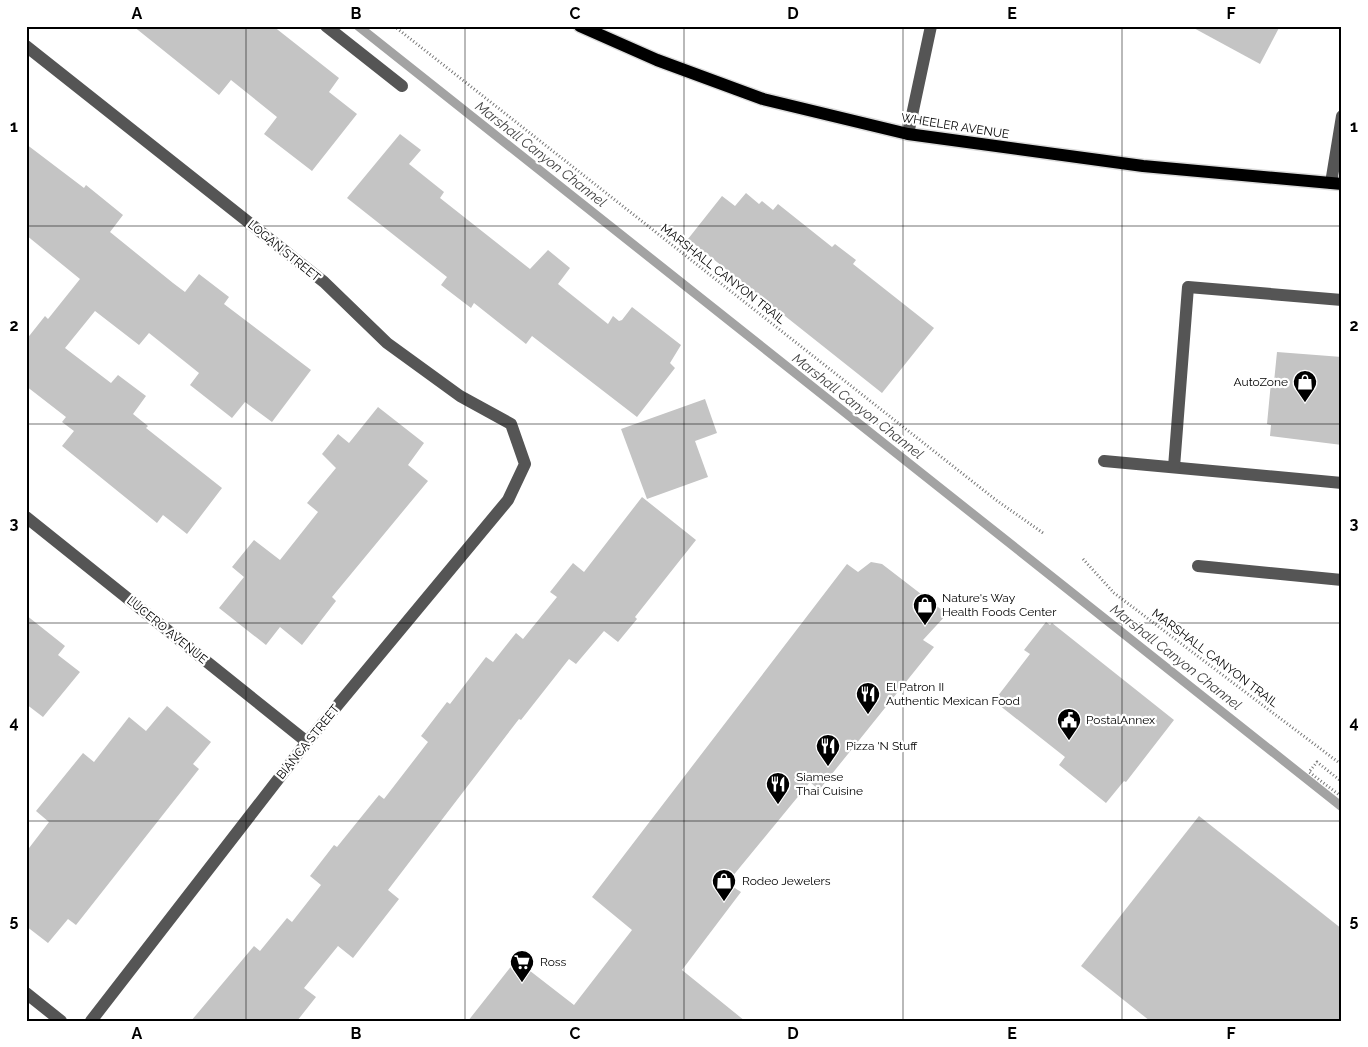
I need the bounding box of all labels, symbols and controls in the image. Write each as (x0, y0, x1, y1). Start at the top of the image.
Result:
text: A (132, 4, 143, 23)
text: B (351, 4, 362, 23)
text: C (570, 4, 581, 23)
text: D (787, 4, 799, 23)
text: E (1007, 4, 1017, 23)
text: F (1226, 4, 1236, 23)
water label: Marshall Canyon Channel (472, 98, 610, 210)
street label: WHEELER AVENUE (900, 111, 1010, 141)
text: 1 (10, 117, 18, 136)
text: 1 (1350, 117, 1358, 136)
street label: LOGAN STREET (245, 218, 324, 285)
street label: MARSHALL CANYON TRAIL (658, 221, 788, 327)
text: 2 (9, 316, 19, 335)
text: 2 (1349, 316, 1359, 335)
water label: Marshall Canyon Channel (789, 350, 927, 462)
shop icon: AutoZone (1292, 369, 1318, 403)
place label: AutoZone (1234, 375, 1288, 389)
text: 3 (10, 514, 19, 533)
text: 3 (1350, 514, 1359, 533)
place label: Nature's Way Health Foods Center (942, 591, 1057, 619)
shop icon: Nature's Way Health Foods Center (912, 592, 938, 626)
street label: LUCERO AVENUE (124, 593, 210, 667)
water label: Marshall Canyon Channel (1107, 601, 1245, 713)
street label: MARSHALL CANYON TRAIL (1149, 606, 1281, 710)
place label: El Patron II Authentic Mexican Food (886, 680, 1020, 708)
restaurant icon: El Patron II Authentic Mexican Food (855, 681, 881, 715)
street label: BIANCA STREET (274, 701, 343, 782)
public building icon: PostalAnnex (1056, 707, 1082, 741)
text: 4 (9, 713, 19, 732)
place label: PostalAnnex (1086, 713, 1155, 727)
text: 4 (1349, 713, 1359, 732)
restaurant icon: Pizza 'N Stuff (815, 733, 841, 767)
place label: Pizza 'N Stuff (846, 739, 918, 753)
place label: Siamese Thai Cuisine (796, 770, 863, 798)
restaurant icon: Siamese Thai Cuisine (765, 771, 791, 805)
shop icon: Rodeo Jewelers (711, 868, 737, 902)
place label: Rodeo Jewelers (742, 874, 831, 888)
text: 5 (10, 911, 19, 930)
text: 5 (1350, 911, 1359, 930)
supermarket icon: Ross (509, 949, 535, 983)
place label: Ross (540, 955, 567, 969)
text: A (132, 1024, 143, 1043)
text: B (351, 1024, 362, 1043)
text: C (570, 1024, 581, 1043)
text: D (787, 1024, 799, 1043)
text: E (1007, 1024, 1017, 1043)
text: F (1226, 1024, 1236, 1043)

